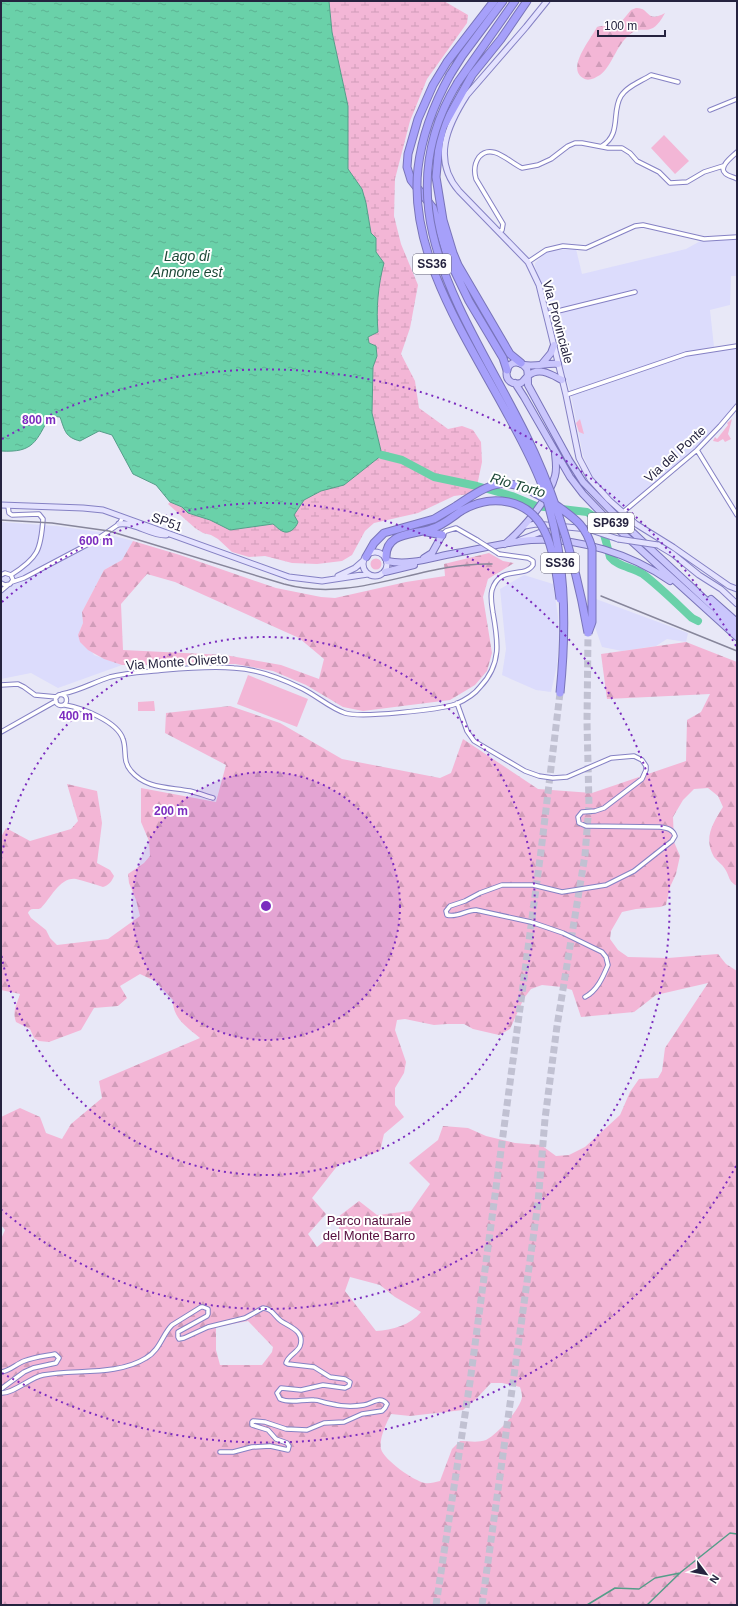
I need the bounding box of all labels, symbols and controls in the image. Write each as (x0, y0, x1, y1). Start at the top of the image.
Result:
scale bar (598, 12, 665, 38)
text: 100 m (604, 19, 637, 33)
water label: Lago di Annone est (151, 248, 224, 280)
road number: SS36 (413, 254, 451, 274)
street label: Via Provinciale (540, 279, 576, 365)
text: 800 m (22, 413, 56, 427)
street label: Via del Ponte (641, 423, 709, 485)
water label: Rio Torto (489, 470, 547, 501)
street label: SP51 (149, 510, 185, 534)
road number: SP639 (588, 513, 634, 533)
text: 600 m (79, 534, 113, 548)
road number: SS36 (541, 553, 579, 573)
street label: Via Monte Oliveto (125, 651, 229, 673)
text: 400 m (59, 709, 93, 723)
text: 200 m (154, 804, 188, 818)
centre of rings (259, 899, 273, 913)
park label: Parco naturale del Monte Barro (323, 1213, 415, 1243)
north arrow (686, 1554, 726, 1594)
text: N (707, 1573, 722, 1586)

